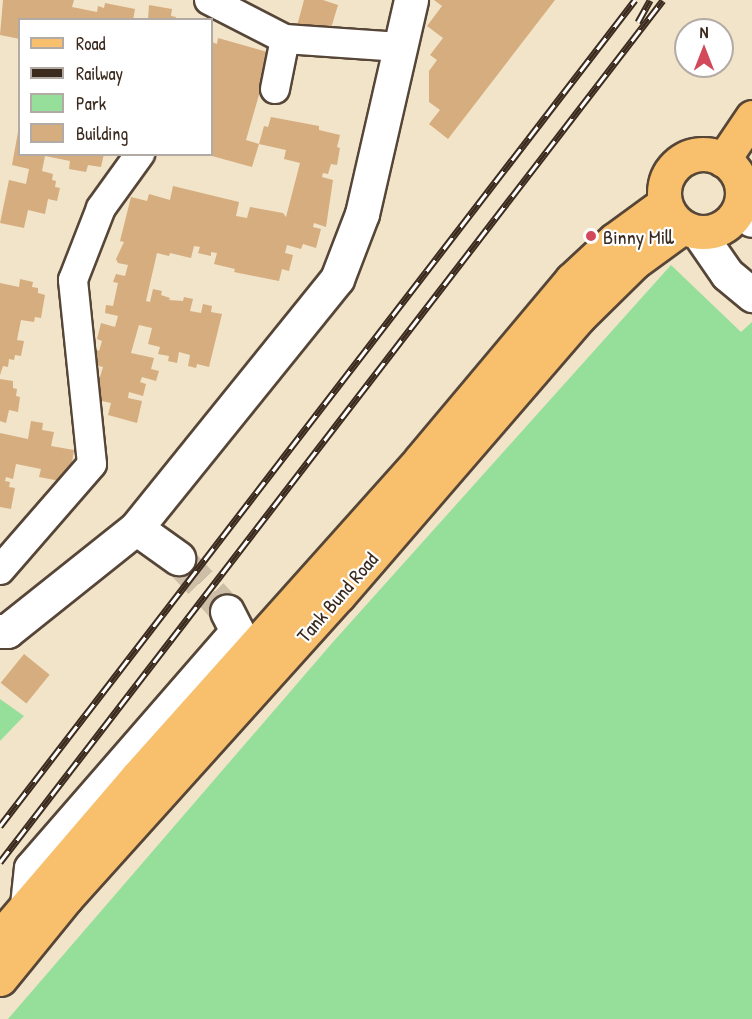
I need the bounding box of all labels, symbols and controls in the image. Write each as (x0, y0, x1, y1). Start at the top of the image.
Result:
legend (18, 18, 213, 156)
north arrow (674, 18, 734, 78)
text: N (700, 21, 708, 43)
text: Road (76, 31, 106, 56)
text: Railway (76, 61, 123, 86)
text: Park (76, 91, 106, 116)
text: Building (76, 121, 128, 146)
place label: Binny Mill (603, 224, 674, 248)
marker: Binny Mill (584, 229, 598, 243)
street label: Tank Bund Road (291, 547, 383, 647)

